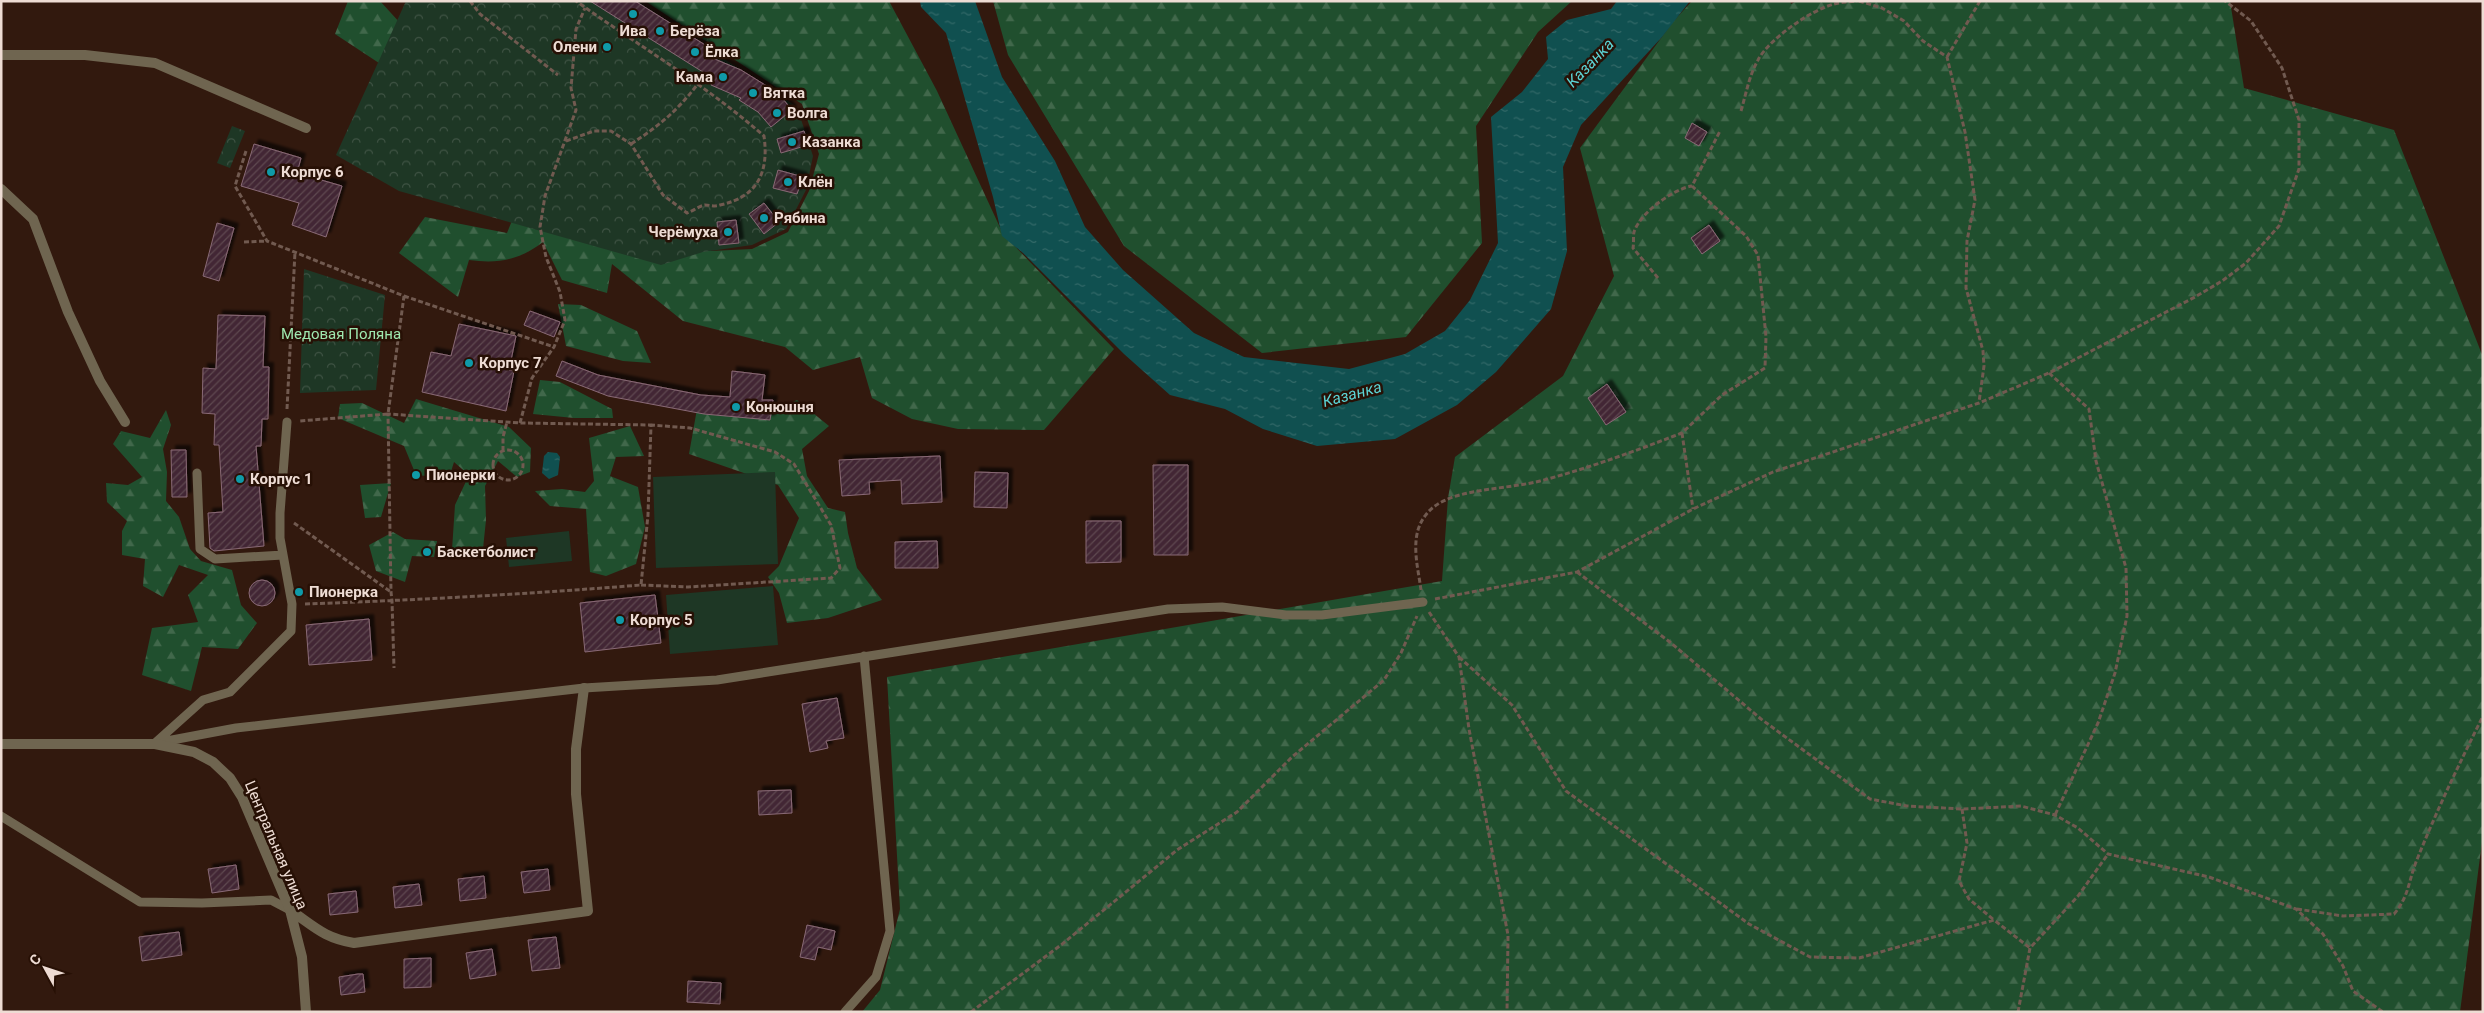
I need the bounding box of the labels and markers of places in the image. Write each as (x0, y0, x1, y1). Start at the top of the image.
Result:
marker: Ива (627, 8, 639, 20)
place label: Ива (620, 22, 647, 40)
place label: Берёза (670, 22, 720, 40)
marker: Берёза (654, 25, 666, 37)
place label: Олени (553, 38, 597, 56)
marker: Олени (601, 41, 613, 53)
place label: Ёлка (705, 43, 738, 61)
marker: Ёлка (689, 46, 701, 58)
place label: Кама (676, 68, 713, 86)
marker: Кама (717, 71, 729, 83)
place label: Вятка (763, 84, 805, 102)
marker: Вятка (747, 87, 759, 99)
place label: Волга (787, 104, 828, 122)
marker: Волга (771, 107, 783, 119)
place label: Казанка (802, 133, 860, 151)
marker: Казанка (786, 136, 798, 148)
place label: Корпус 6 (281, 163, 344, 181)
marker: Корпус 6 (265, 166, 277, 178)
place label: Клён (798, 173, 833, 191)
marker: Клён (782, 176, 794, 188)
place label: Рябина (774, 209, 826, 227)
marker: Рябина (758, 212, 770, 224)
place label: Черёмуха (648, 223, 718, 241)
marker: Черёмуха (722, 226, 734, 238)
place label: Корпус 7 (479, 354, 542, 372)
marker: Корпус 7 (463, 357, 475, 369)
place label: Конюшня (746, 398, 814, 416)
marker: Конюшня (730, 401, 742, 413)
place label: Пионерки (426, 466, 496, 484)
marker: Пионерки (410, 469, 422, 481)
place label: Корпус 1 (250, 470, 313, 488)
marker: Корпус 1 (234, 473, 246, 485)
place label: Баскетболист (437, 543, 536, 561)
marker: Баскетболист (421, 546, 433, 558)
place label: Пионерка (309, 583, 378, 601)
marker: Пионерка (293, 586, 305, 598)
place label: Корпус 5 (630, 611, 693, 629)
marker: Корпус 5 (614, 614, 626, 626)

